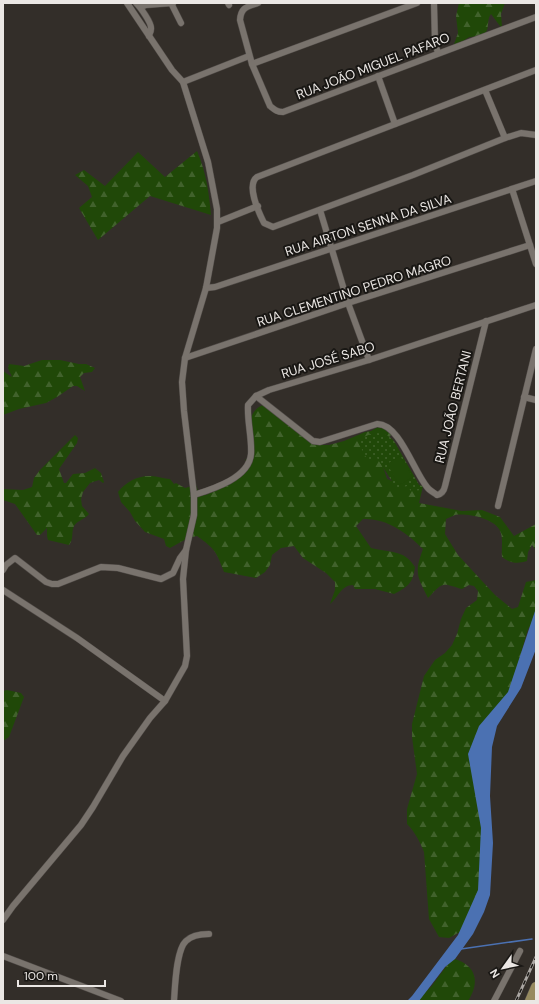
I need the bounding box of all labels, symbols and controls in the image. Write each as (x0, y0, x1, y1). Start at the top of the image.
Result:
street label: RUA JOÃO MIGUEL PAFARO (294, 29, 452, 103)
street label: RUA AIRTON SENNA DA SILVA (283, 190, 454, 260)
street label: RUA CLEMENTINO PEDRO MAGRO (255, 252, 453, 330)
street label: RUA JOSÉ SABO (279, 337, 377, 382)
street label: RUA JOÃO BERTANI (431, 349, 475, 465)
north arrow (483, 948, 523, 988)
scale bar (18, 962, 105, 988)
text: N (487, 966, 503, 981)
text: 100 m (24, 968, 58, 984)

